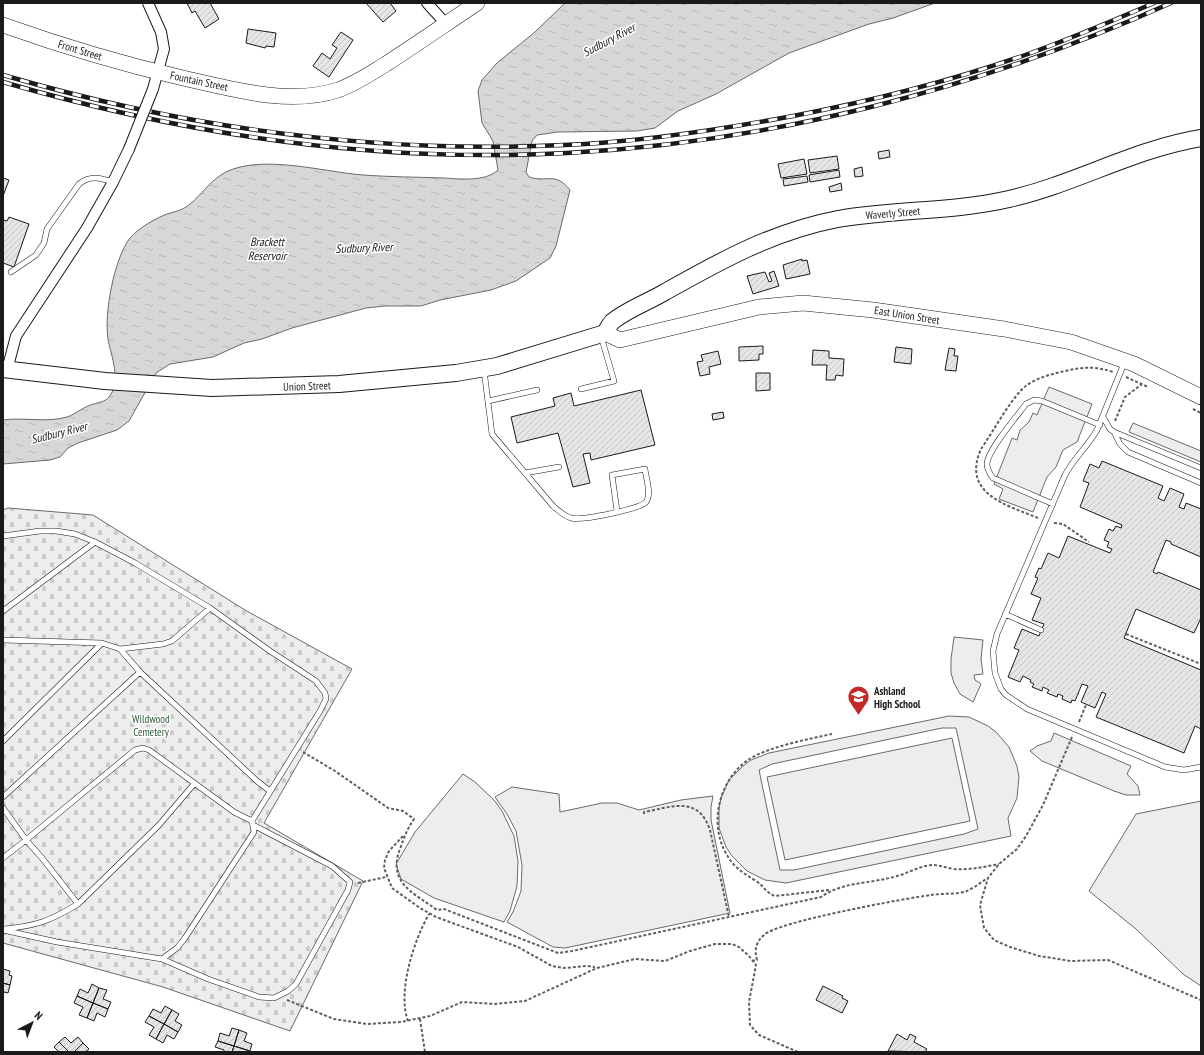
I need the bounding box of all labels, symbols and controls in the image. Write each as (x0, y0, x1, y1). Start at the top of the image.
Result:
water label: Sudbury River (580, 19, 639, 60)
street label: Front Street (56, 37, 104, 63)
street label: Fountain Street (169, 68, 229, 94)
street label: Waverly Street (865, 204, 921, 222)
water label: Brackett Reservoir (248, 234, 288, 263)
water label: Sudbury River (335, 239, 395, 256)
street label: East Union Street (873, 303, 941, 327)
street label: Union Street (283, 378, 331, 394)
water label: Sudbury River (29, 418, 90, 447)
school or university icon: Ashland High School (846, 684, 872, 717)
place label: Ashland High School (873, 684, 921, 711)
park label: Wildwood Cemetery (132, 712, 170, 739)
north arrow (12, 1003, 52, 1043)
text: N (32, 1008, 46, 1023)

